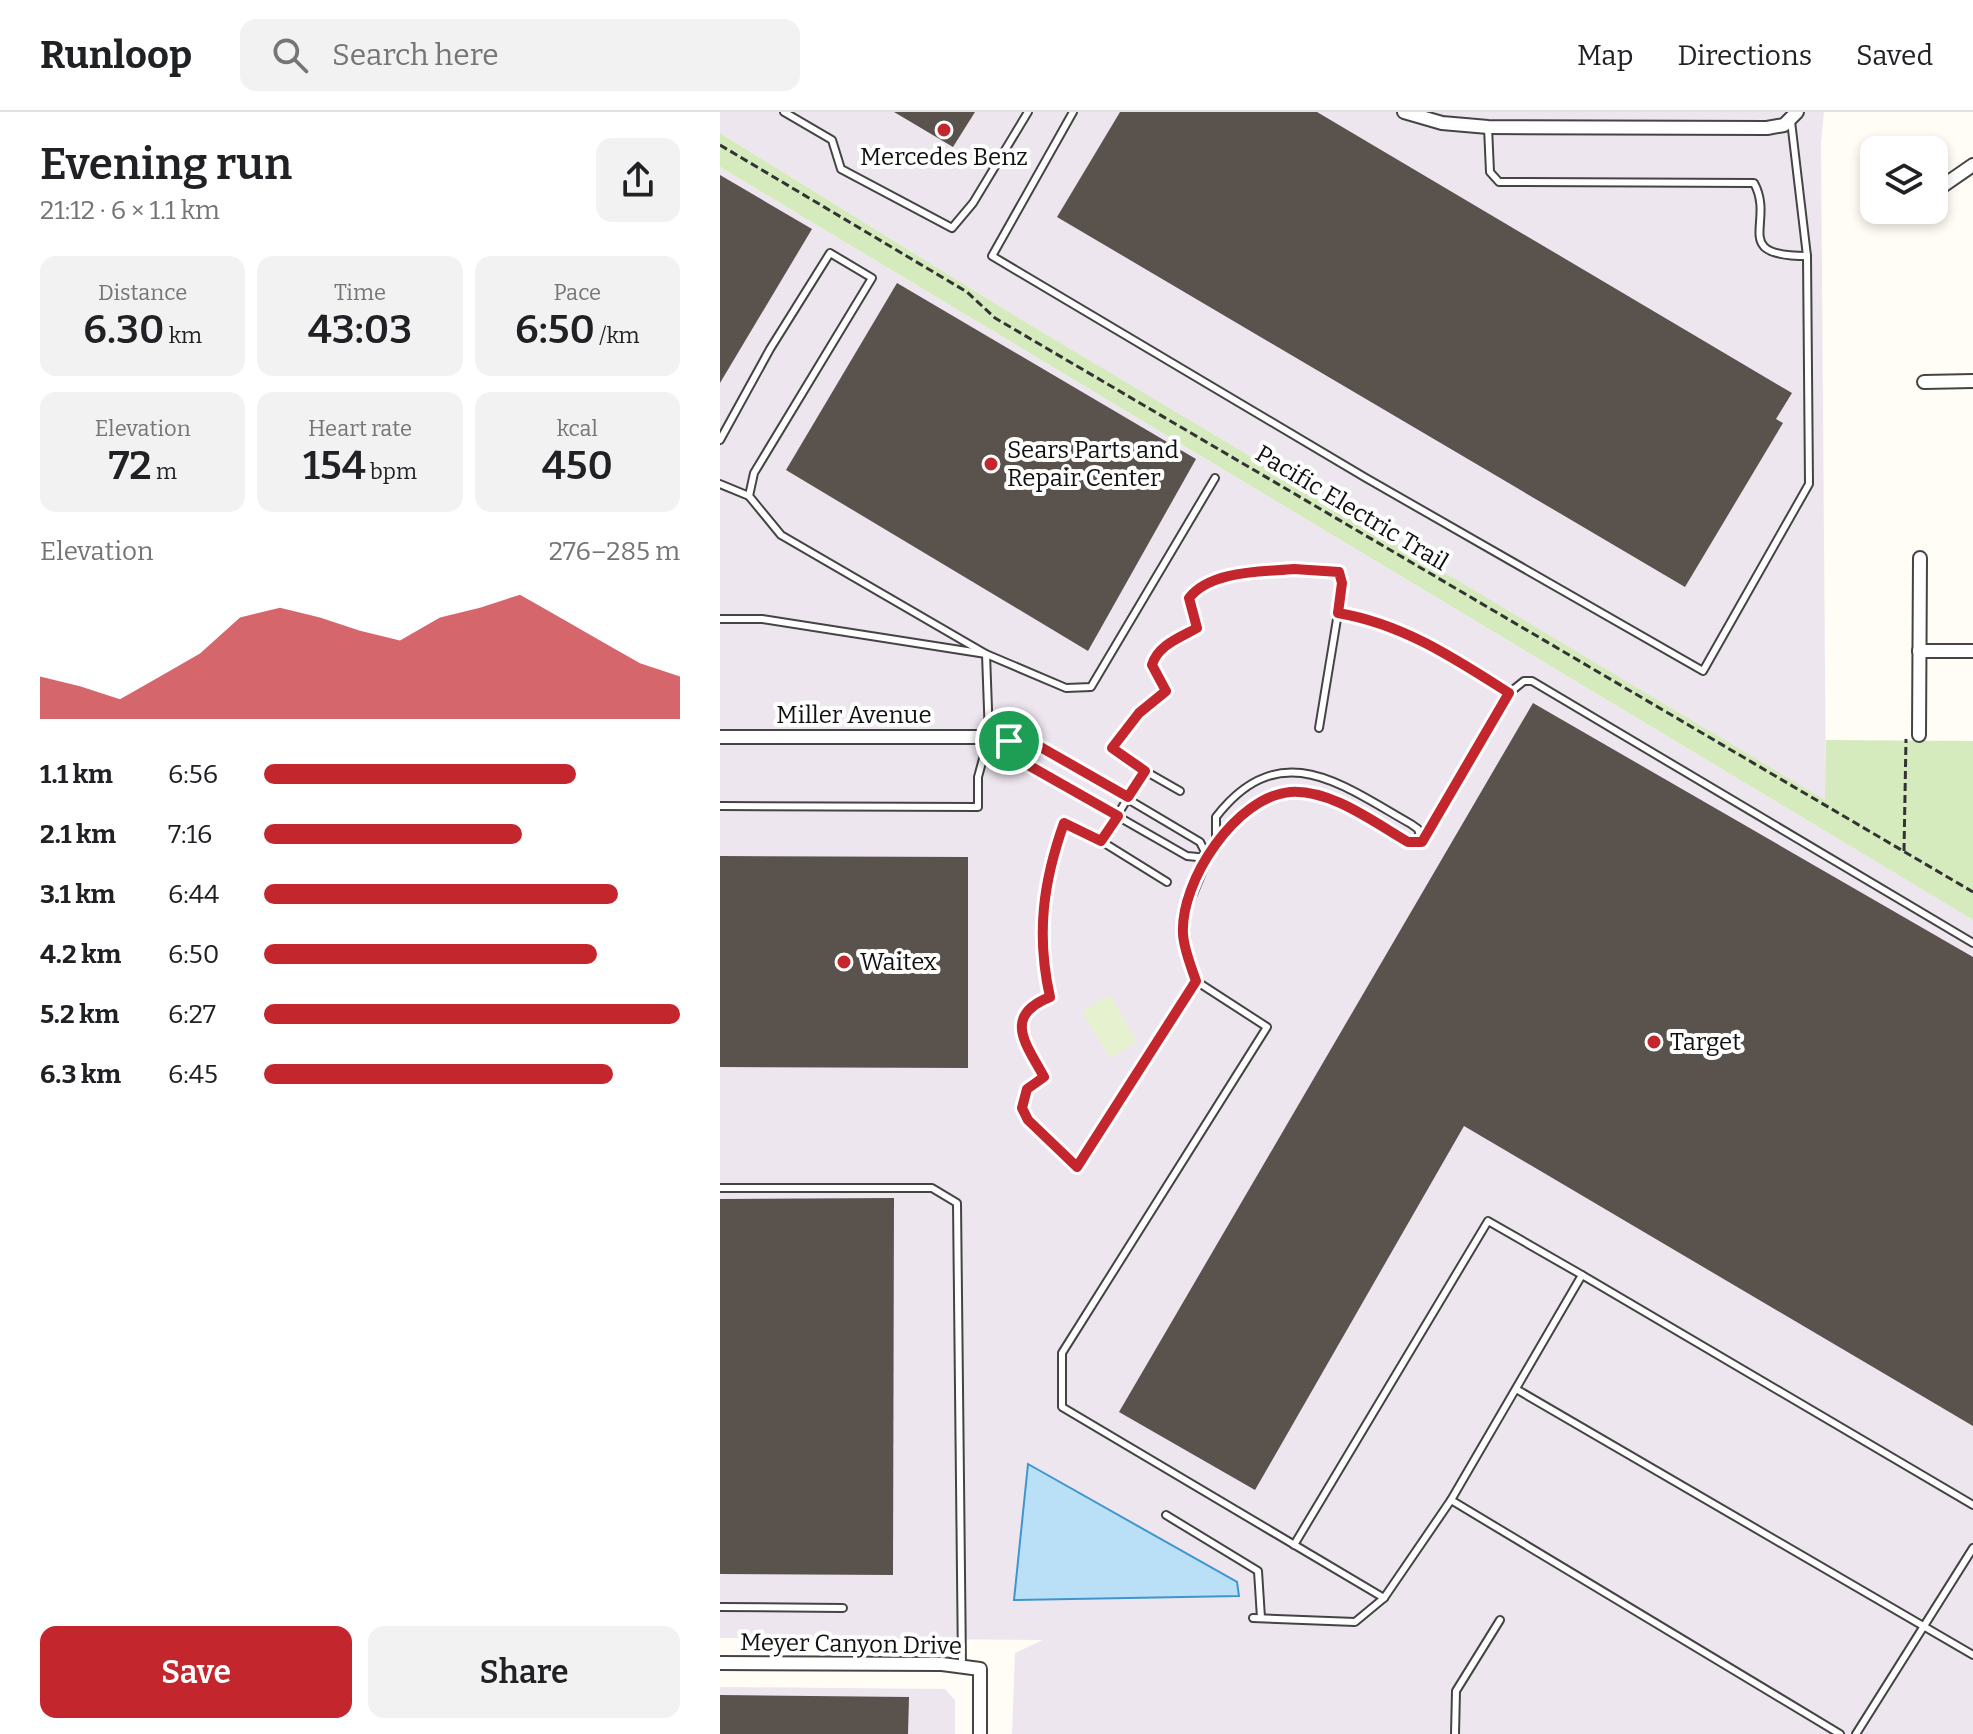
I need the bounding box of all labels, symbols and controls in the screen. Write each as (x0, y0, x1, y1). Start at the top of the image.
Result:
search box (240, 19, 800, 91)
text: Runloop (40, 32, 192, 78)
icon: search (268, 33, 312, 77)
text: Search here (332, 37, 499, 73)
text: Map (1577, 39, 1633, 72)
text: Directions (1677, 39, 1812, 72)
text: Saved (1856, 39, 1933, 72)
marker: Mercedes Benz (935, 121, 953, 139)
map controls (1860, 136, 1948, 224)
button: layers (1860, 136, 1948, 224)
text: Evening run (40, 138, 292, 191)
button: share (596, 138, 680, 222)
place label: Mercedes Benz (860, 143, 1028, 171)
text: 21:12 · 6 × 1.1 km (40, 195, 220, 226)
text: Distance (98, 279, 187, 306)
text: Time (334, 279, 386, 306)
text: Pace (554, 279, 601, 306)
text: 6.30 (83, 306, 164, 354)
text: 43:03 (308, 306, 412, 354)
text: 6:50 (515, 306, 595, 354)
text: km (164, 322, 202, 349)
text: /km (595, 322, 640, 349)
text: Elevation (95, 415, 191, 442)
text: Heart rate (308, 415, 412, 442)
text: kcal (557, 415, 598, 442)
place label: Sears Parts and Repair Center (1007, 436, 1179, 492)
street label: Pacific Electric Trail (1251, 439, 1453, 577)
text: 72 (108, 442, 152, 490)
text: 154 (303, 442, 366, 490)
text: 450 (542, 442, 613, 490)
marker: Sears Parts and Repair Center (982, 455, 1000, 473)
text: m (152, 458, 177, 485)
text: bpm (366, 458, 417, 485)
text: Elevation (40, 536, 153, 567)
text: 276–285 m (549, 536, 680, 567)
street label: Miller Avenue (776, 701, 932, 729)
pin (975, 707, 1043, 775)
icon: arrive (987, 719, 1031, 763)
text: 1.1 km (40, 759, 113, 790)
text: 6:56 (168, 759, 218, 790)
text: 2.1 km (40, 819, 116, 850)
text: 7:16 (168, 819, 212, 850)
text: 3.1 km (40, 879, 115, 910)
text: 6:44 (168, 879, 219, 910)
text: 4.2 km (40, 939, 121, 970)
text: 6:50 (168, 939, 219, 970)
place label: Waitex (860, 948, 937, 976)
marker: Waitex (835, 953, 853, 971)
text: 5.2 km (40, 999, 119, 1030)
text: 6:27 (168, 999, 216, 1030)
place label: Target (1670, 1028, 1741, 1056)
marker: Target (1645, 1033, 1663, 1051)
text: 6.3 km (40, 1059, 121, 1090)
text: 6:45 (168, 1059, 218, 1090)
button: Save (40, 1626, 352, 1718)
button: Share (368, 1626, 680, 1718)
street label: Meyer Canyon Drive (740, 1628, 962, 1660)

